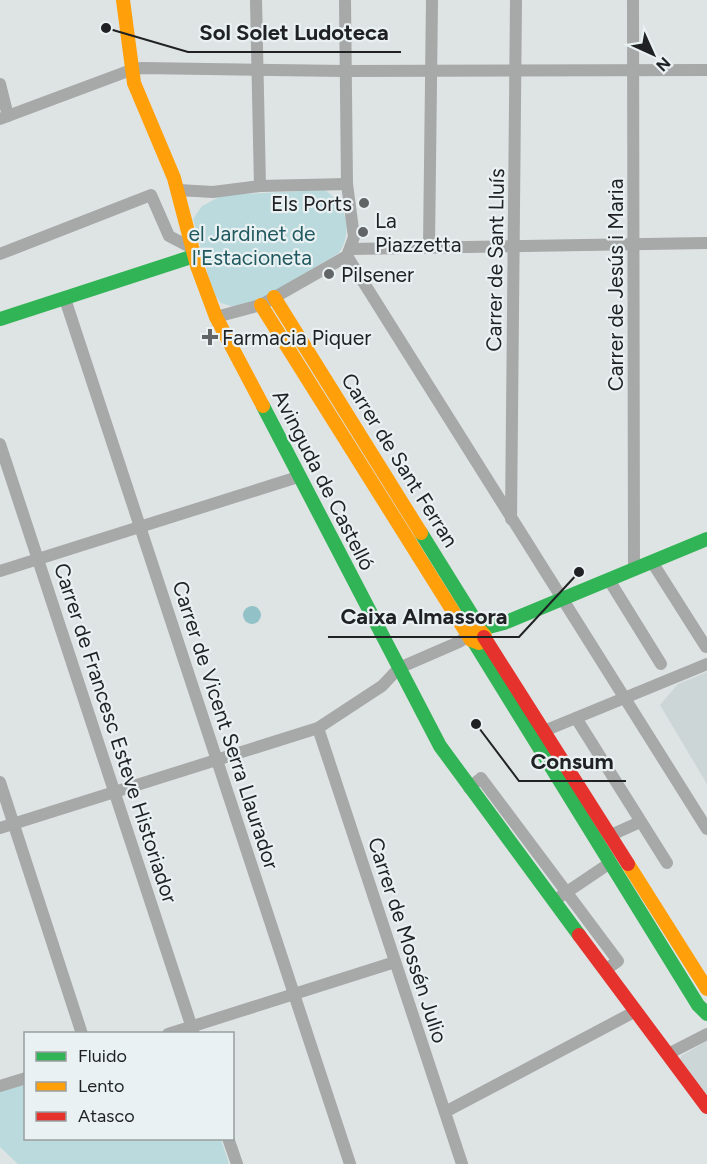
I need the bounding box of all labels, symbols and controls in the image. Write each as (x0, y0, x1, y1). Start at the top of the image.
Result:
callout: Sol Solet Ludoteca (188, 12, 401, 52)
text: Sol Solet Ludoteca (199, 19, 389, 46)
north arrow (623, 24, 683, 84)
text: N (652, 53, 674, 75)
street label: Carrer de Sant Lluís (481, 168, 509, 352)
street label: Carrer de Jesús i Maria (603, 179, 628, 391)
place label: Els Ports (271, 191, 352, 216)
marker: Els Ports (357, 196, 371, 210)
place label: La Piazzetta (375, 208, 461, 257)
park label: el Jardinet de l'Estacioneta (188, 221, 316, 270)
marker: La Piazzetta (356, 225, 370, 239)
place label: Pilsener (341, 262, 414, 287)
marker: Pilsener (322, 267, 336, 281)
place label: Farmacia Piquer (222, 325, 371, 350)
marker: Farmacia Piquer (203, 330, 217, 344)
street label: Carrer de Sant Ferran (336, 368, 464, 552)
street label: Avinguda de Castelló (268, 386, 380, 574)
street label: Carrer de Francesc Esteve Historiador (49, 560, 183, 906)
street label: Carrer de Vicent Serra Llaurador (168, 578, 284, 872)
callout: Caixa Almassora (328, 597, 519, 637)
text: Caixa Almassora (340, 603, 508, 630)
callout: Consum (519, 741, 626, 781)
text: Consum (530, 748, 614, 775)
street label: Carrer de Mossén Julio (363, 834, 453, 1046)
legend (24, 1032, 234, 1140)
text: Fluido (78, 1045, 127, 1067)
text: Lento (78, 1075, 124, 1097)
text: Atasco (78, 1105, 135, 1127)

